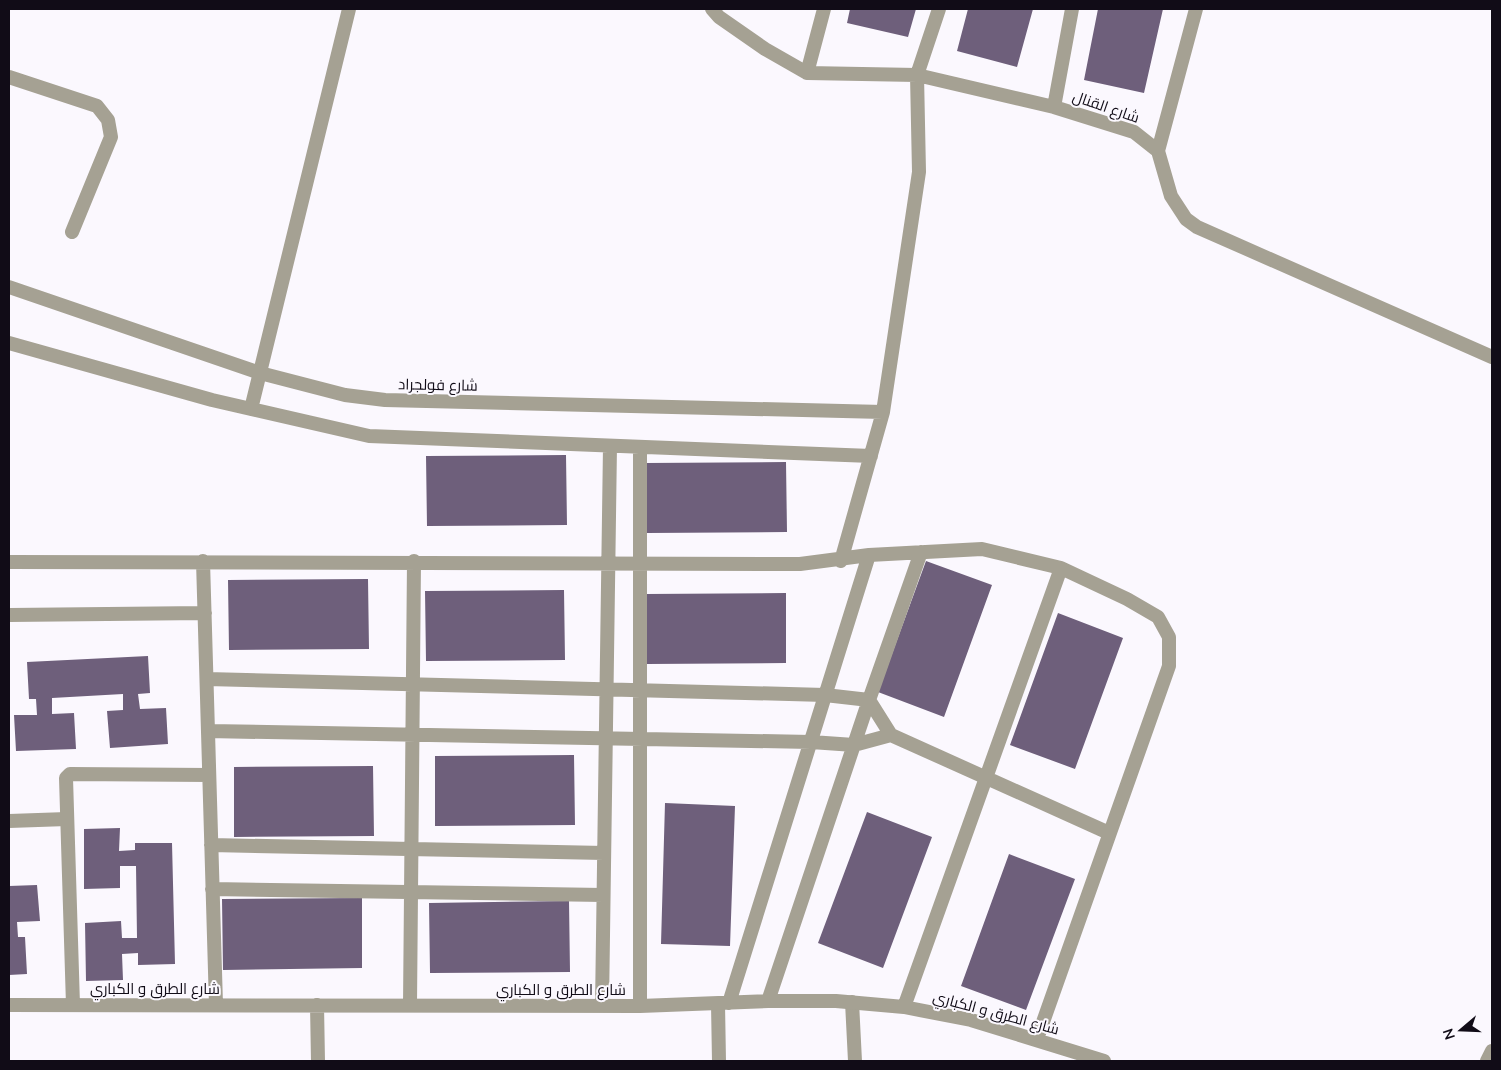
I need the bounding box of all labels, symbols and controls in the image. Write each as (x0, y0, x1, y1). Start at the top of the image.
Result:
street label: شارع القنال (1070, 86, 1142, 129)
street label: شارع فولجراد (398, 374, 478, 397)
street label: شارع الطرق و الكباري (90, 979, 220, 1001)
street label: شارع الطرق و الكباري (496, 980, 626, 1002)
street label: شارع الطرق و الكباري (930, 987, 1061, 1041)
north arrow (1436, 1005, 1486, 1055)
text: N (1438, 1026, 1459, 1042)

